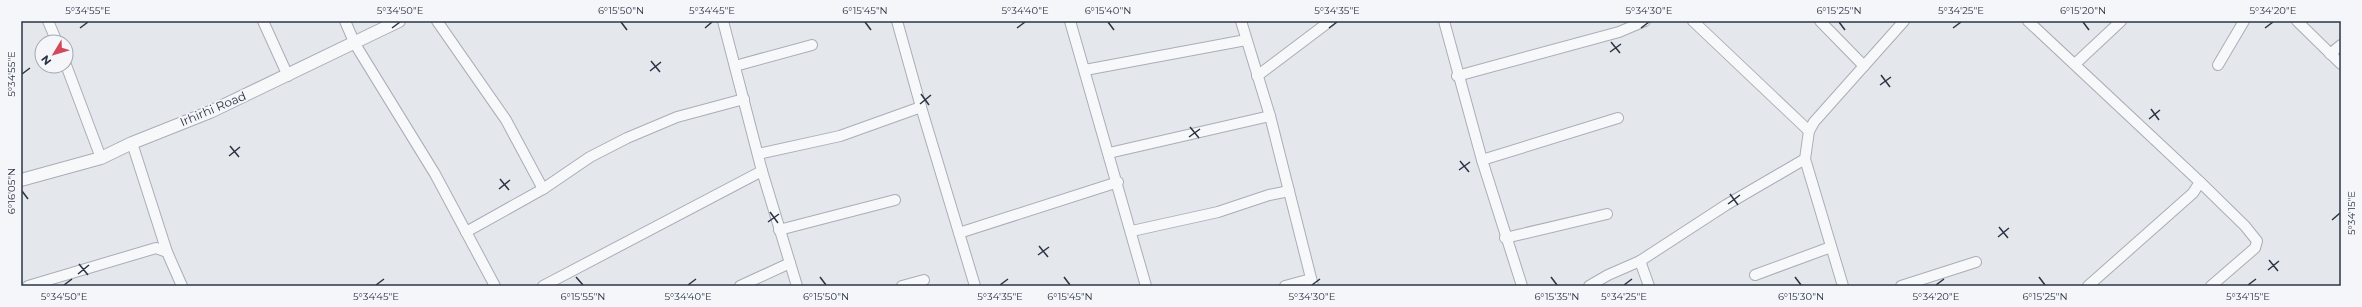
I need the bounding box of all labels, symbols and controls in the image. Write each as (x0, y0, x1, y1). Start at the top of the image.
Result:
text: 5°34'55"E (65, 4, 111, 17)
text: 5°34'50"E (377, 4, 424, 17)
text: 6°15'50"N (598, 4, 644, 17)
text: 5°34'45"E (689, 4, 735, 17)
text: 6°15'45"N (842, 4, 888, 17)
text: 5°34'40"E (1001, 4, 1049, 17)
text: 6°15'40"N (1085, 4, 1131, 17)
text: 5°34'35"E (1314, 4, 1360, 17)
text: 5°34'30"E (1626, 4, 1673, 17)
text: 6°15'25"N (1816, 4, 1862, 17)
text: 5°34'25"E (1938, 4, 1984, 17)
text: 6°15'20"N (2060, 4, 2106, 17)
text: 5°34'20"E (2250, 4, 2297, 17)
north arrow (34, 34, 74, 74)
text: 5°34'55"E (5, 51, 18, 97)
text: N (38, 52, 54, 68)
street label: Irhirhi Road (178, 88, 248, 129)
text: 6°16'05"N (5, 168, 18, 214)
text: 5°34'15"E (2345, 191, 2358, 235)
text: 5°34'50"E (41, 290, 88, 303)
text: 5°34'45"E (353, 290, 399, 303)
text: 6°15'55"N (561, 290, 606, 303)
text: 5°34'40"E (664, 290, 712, 303)
text: 6°15'50"N (803, 290, 849, 303)
text: 5°34'35"E (977, 290, 1023, 303)
text: 6°15'45"N (1047, 290, 1093, 303)
text: 5°34'30"E (1289, 290, 1336, 303)
text: 6°15'35"N (1534, 290, 1580, 303)
text: 5°34'25"E (1601, 290, 1647, 303)
text: 6°15'30"N (1778, 290, 1824, 303)
text: 5°34'20"E (1913, 290, 1960, 303)
text: 6°15'25"N (2022, 290, 2068, 303)
text: 5°34'15"E (2226, 290, 2270, 303)

